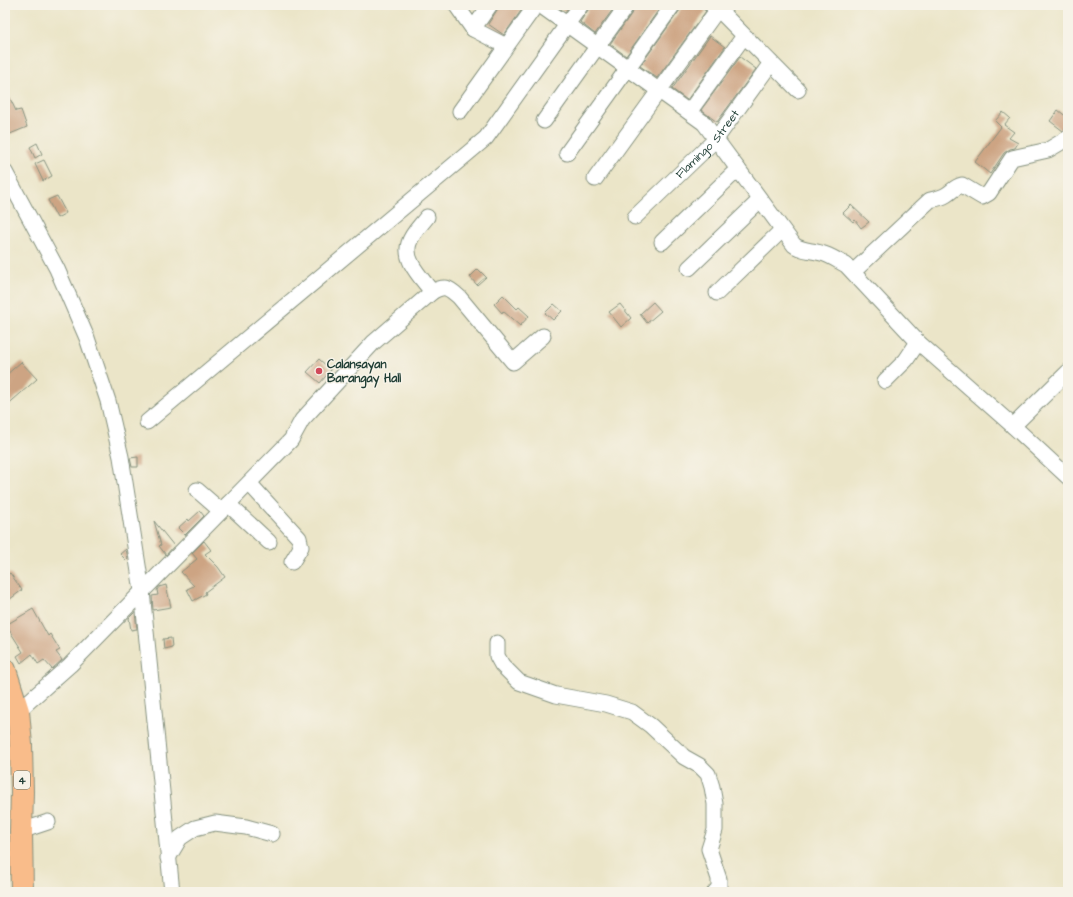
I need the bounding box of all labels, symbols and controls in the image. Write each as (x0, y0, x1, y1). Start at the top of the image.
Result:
street label: Flamingo Street (671, 106, 743, 182)
place label: Calansayan Barangay Hall (327, 356, 401, 389)
marker: Calansayan Barangay Hall (314, 366, 324, 376)
road number: 4 (14, 771, 30, 789)

